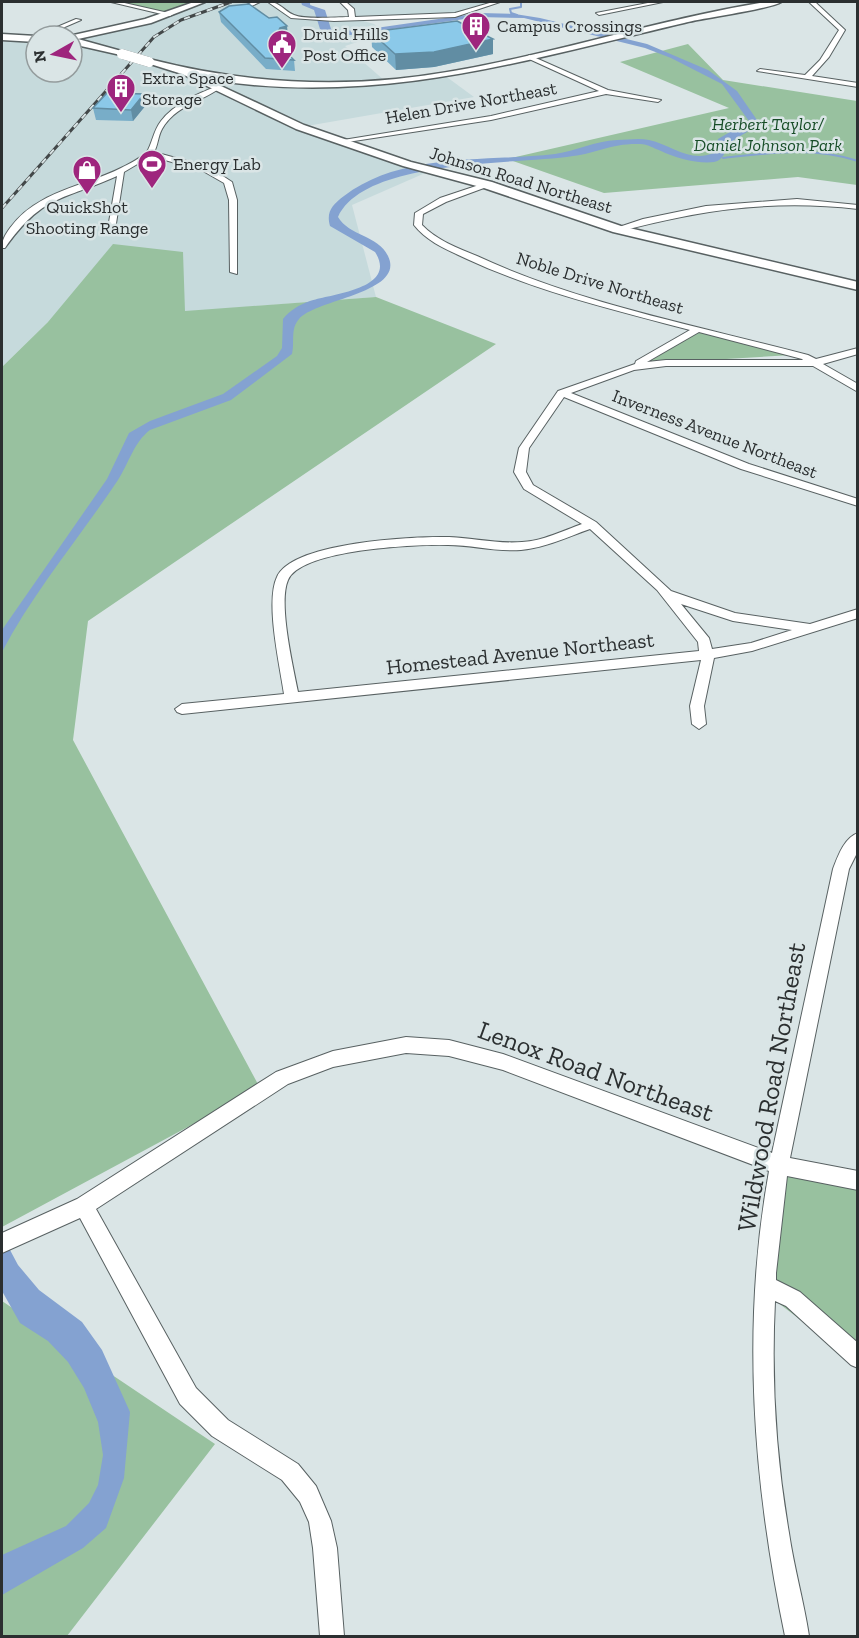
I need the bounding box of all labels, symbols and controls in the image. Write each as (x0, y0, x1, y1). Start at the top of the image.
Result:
building icon: Campus Crossings (460, 10, 492, 52)
place label: Campus Crossings (497, 15, 642, 37)
place label: Druid Hills Post Office (303, 23, 389, 66)
north arrow (24, 24, 84, 84)
public building icon: Druid Hills Post Office (266, 28, 298, 70)
text: N (29, 49, 50, 64)
place label: Extra Space Storage (142, 67, 234, 110)
building icon: Extra Space Storage (105, 72, 137, 114)
street label: Helen Drive Northeast (383, 77, 559, 129)
park label: Herbert Taylor/ Daniel Johnson Park (694, 113, 842, 156)
street label: Johnson Road Northeast (427, 142, 615, 218)
sports icon: Energy Lab (136, 148, 168, 190)
place label: Energy Lab (173, 153, 261, 175)
shop icon: QuickShot Shooting Range (71, 154, 103, 196)
place label: QuickShot Shooting Range (26, 196, 148, 239)
street label: Noble Drive Northeast (514, 247, 687, 319)
street label: Inverness Avenue Northeast (609, 385, 821, 483)
street label: Homestead Avenue Northeast (385, 626, 655, 680)
street label: Wildwood Road Northeast (730, 939, 812, 1234)
street label: Lenox Road Northeast (474, 1014, 718, 1129)

